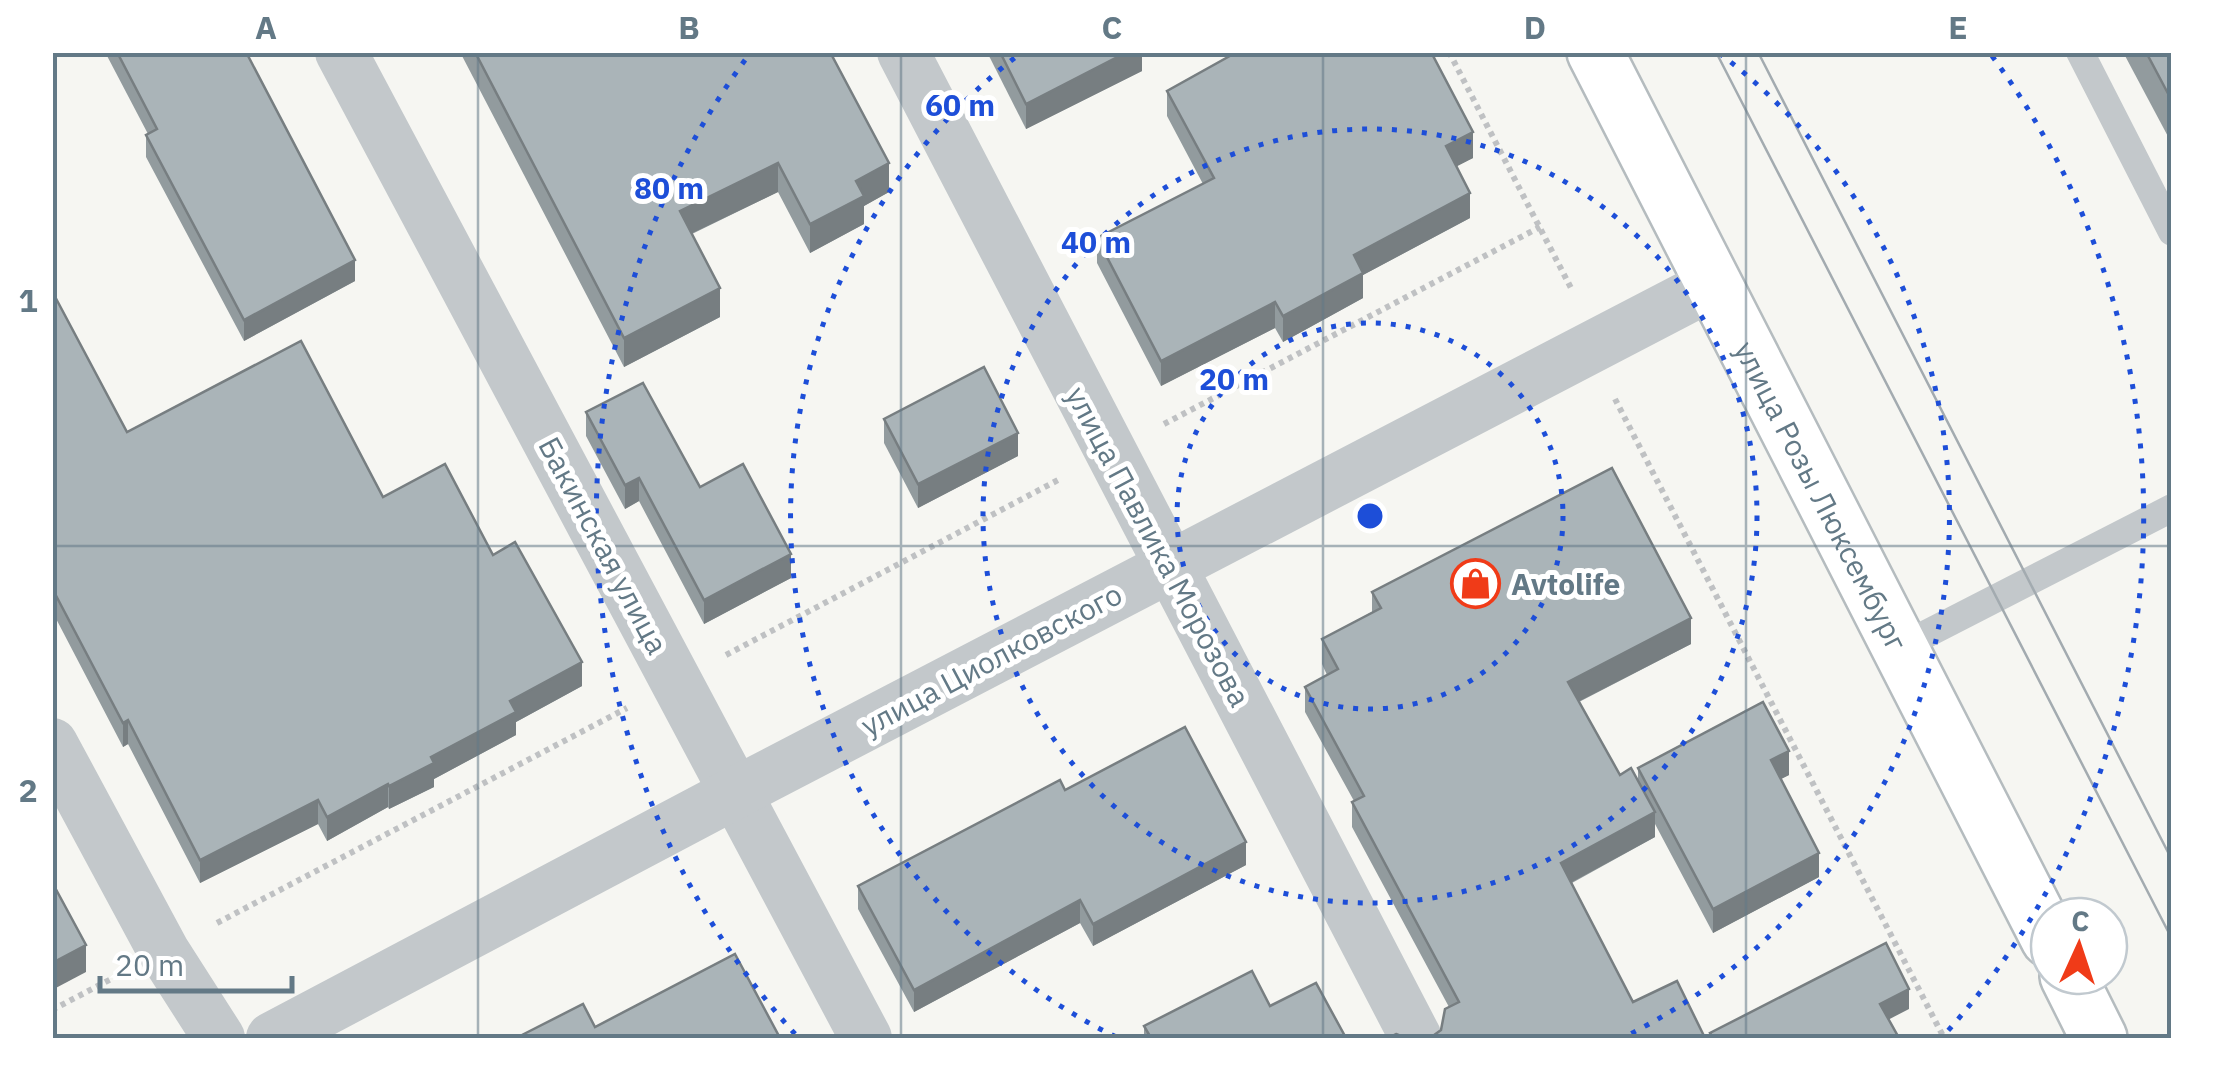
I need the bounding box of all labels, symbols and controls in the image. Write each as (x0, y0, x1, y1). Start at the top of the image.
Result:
text: A (255, 6, 277, 48)
text: B (678, 6, 700, 48)
text: C (1102, 6, 1122, 48)
text: D (1524, 6, 1546, 48)
text: E (1948, 6, 1968, 48)
text: 60 m (925, 85, 995, 124)
text: 80 m (634, 168, 704, 207)
text: 40 m (1061, 222, 1131, 261)
text: 1 (18, 279, 38, 321)
street label: улица Розы Люксембург (1726, 334, 1917, 657)
text: 20 m (1199, 359, 1269, 398)
street label: улица Павлика Морозова (1058, 379, 1260, 713)
street label: Бакинская улица (530, 430, 678, 660)
centre of rings (1352, 498, 1388, 534)
shop icon: Avtolife (1450, 557, 1502, 609)
place label: Avtolife (1511, 564, 1620, 603)
street label: улица Циолковского (854, 574, 1128, 744)
text: 2 (18, 769, 38, 811)
north arrow (2029, 896, 2129, 996)
text: С (2070, 902, 2090, 939)
scale bar (100, 931, 292, 993)
text: 20 m (115, 945, 184, 984)

